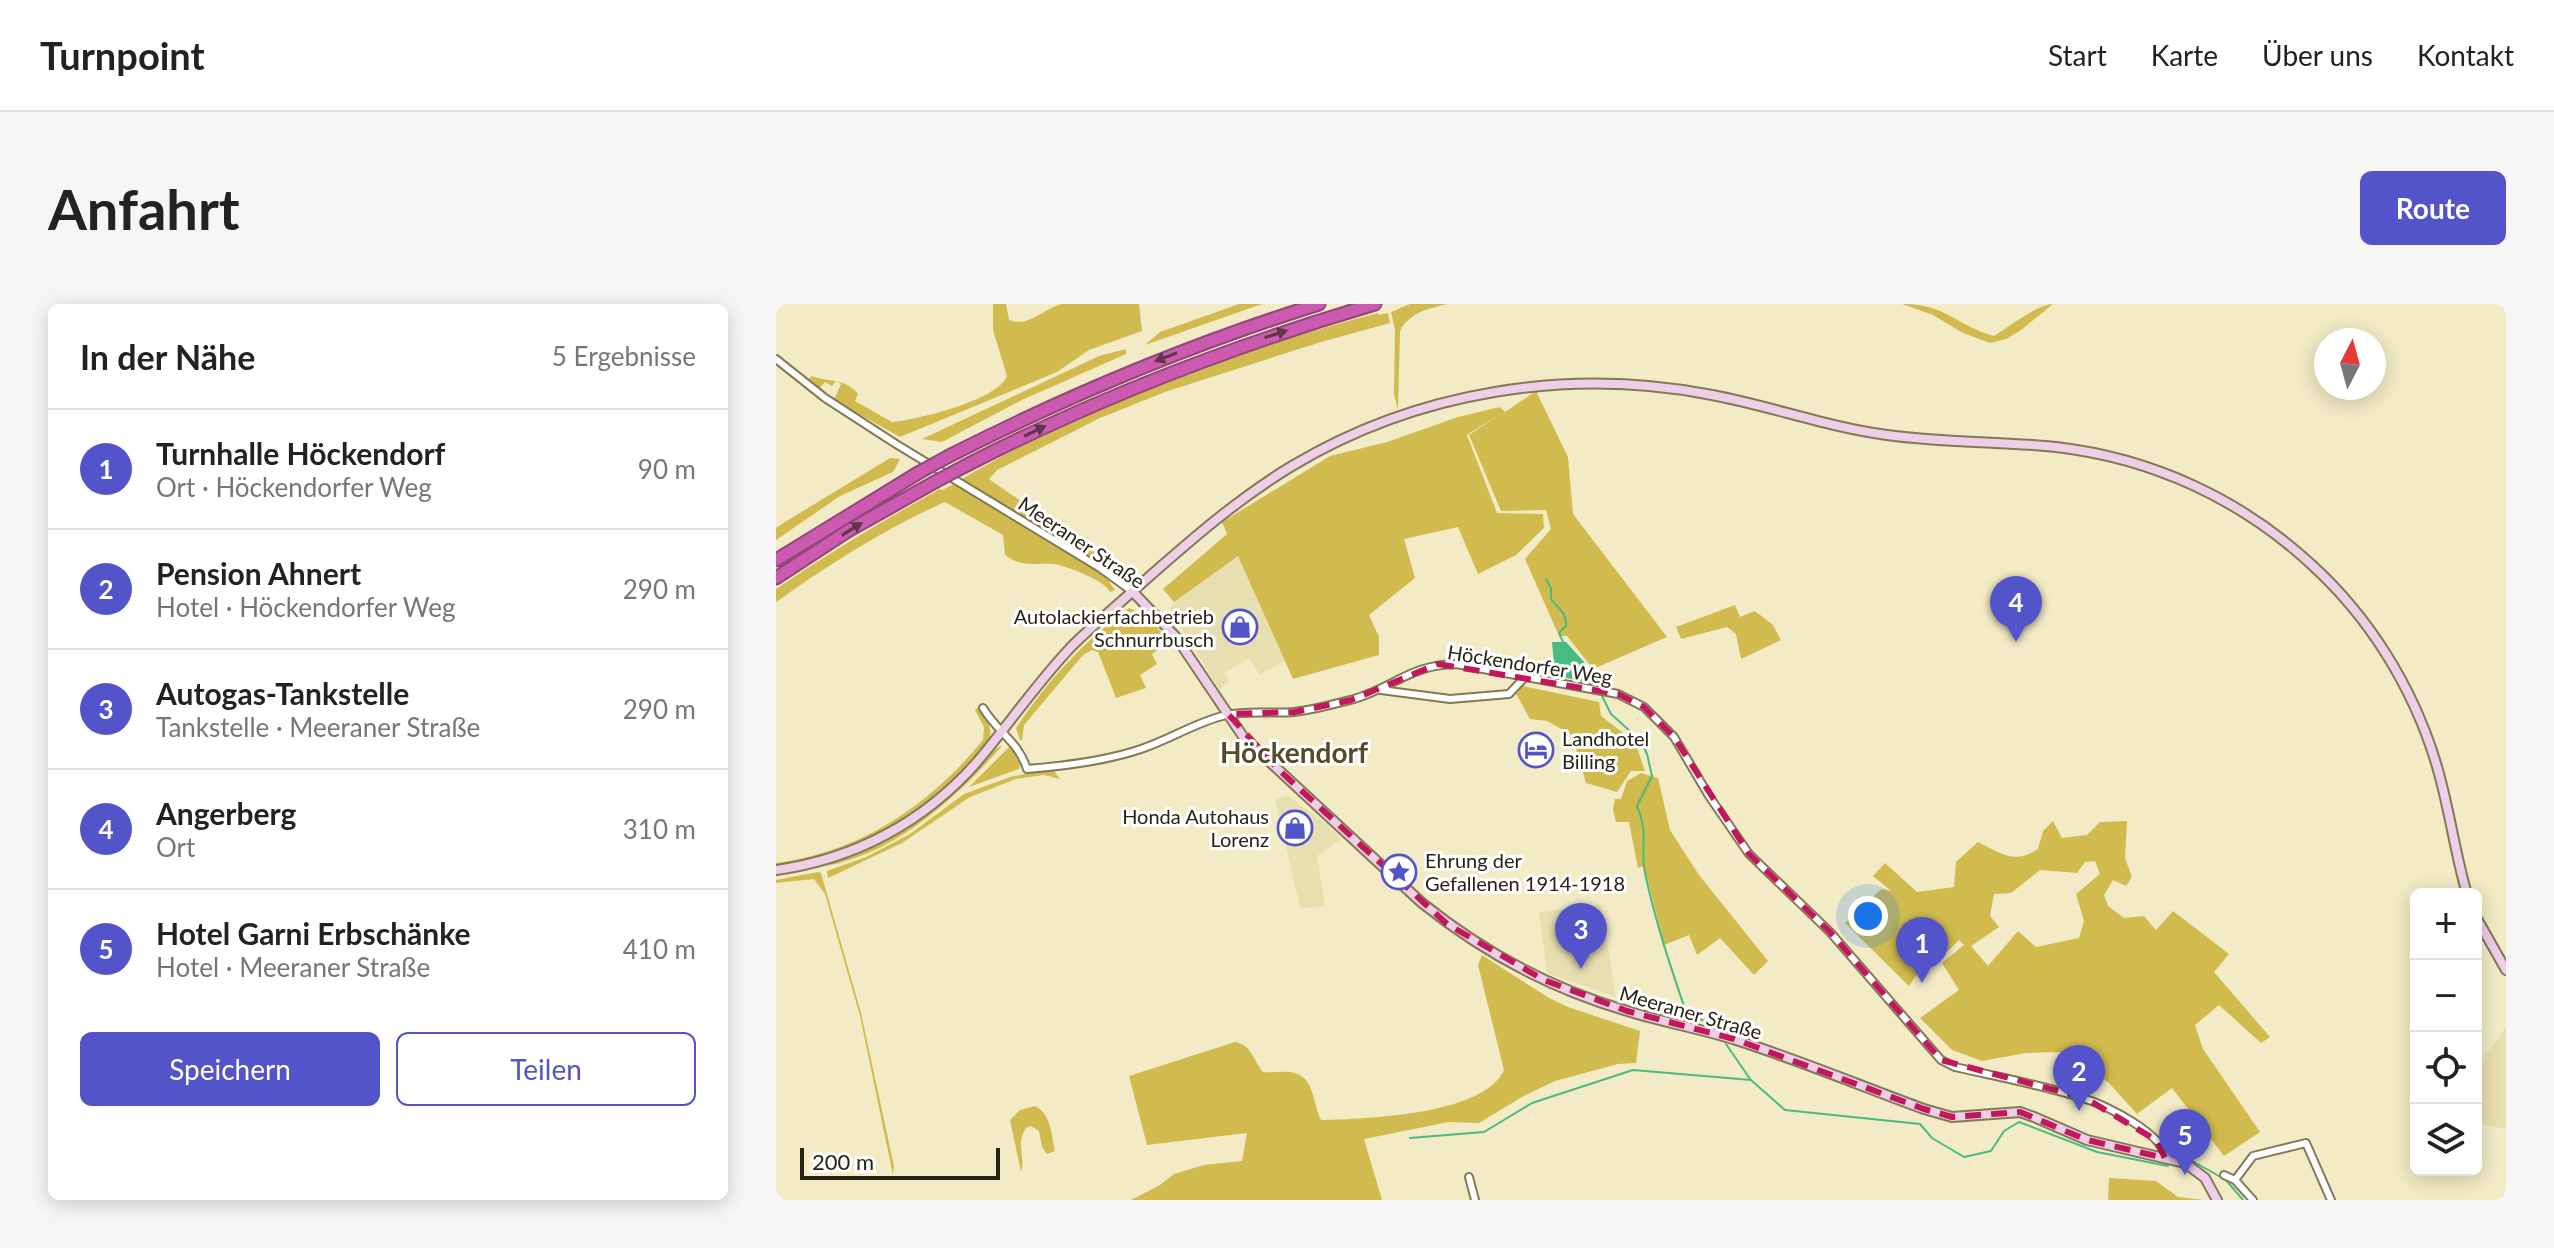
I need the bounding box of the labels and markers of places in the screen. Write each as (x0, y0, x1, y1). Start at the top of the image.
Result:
pin: 4 (1990, 576, 2042, 642)
place label: Autolackierfachbetrieb Schnurrbusch (1014, 604, 1214, 651)
shop icon: Autolackierfachbetrieb Schnurrbusch (1221, 608, 1259, 646)
place label: Landhotel Billing (1562, 726, 1649, 773)
hotel icon: Landhotel Billing (1517, 731, 1555, 769)
place label: Honda Autohaus Lorenz (1122, 804, 1269, 851)
shop icon: Honda Autohaus Lorenz (1276, 809, 1314, 847)
place label: Ehrung der Gefallenen 1914-1918 (1425, 848, 1625, 895)
place icon: Ehrung der Gefallenen 1914-1918 (1380, 853, 1418, 891)
pin: 3 (1555, 903, 1607, 969)
pin: 1 (1896, 917, 1948, 983)
pin: 2 (2053, 1045, 2105, 1111)
pin: 5 (2159, 1109, 2211, 1175)

